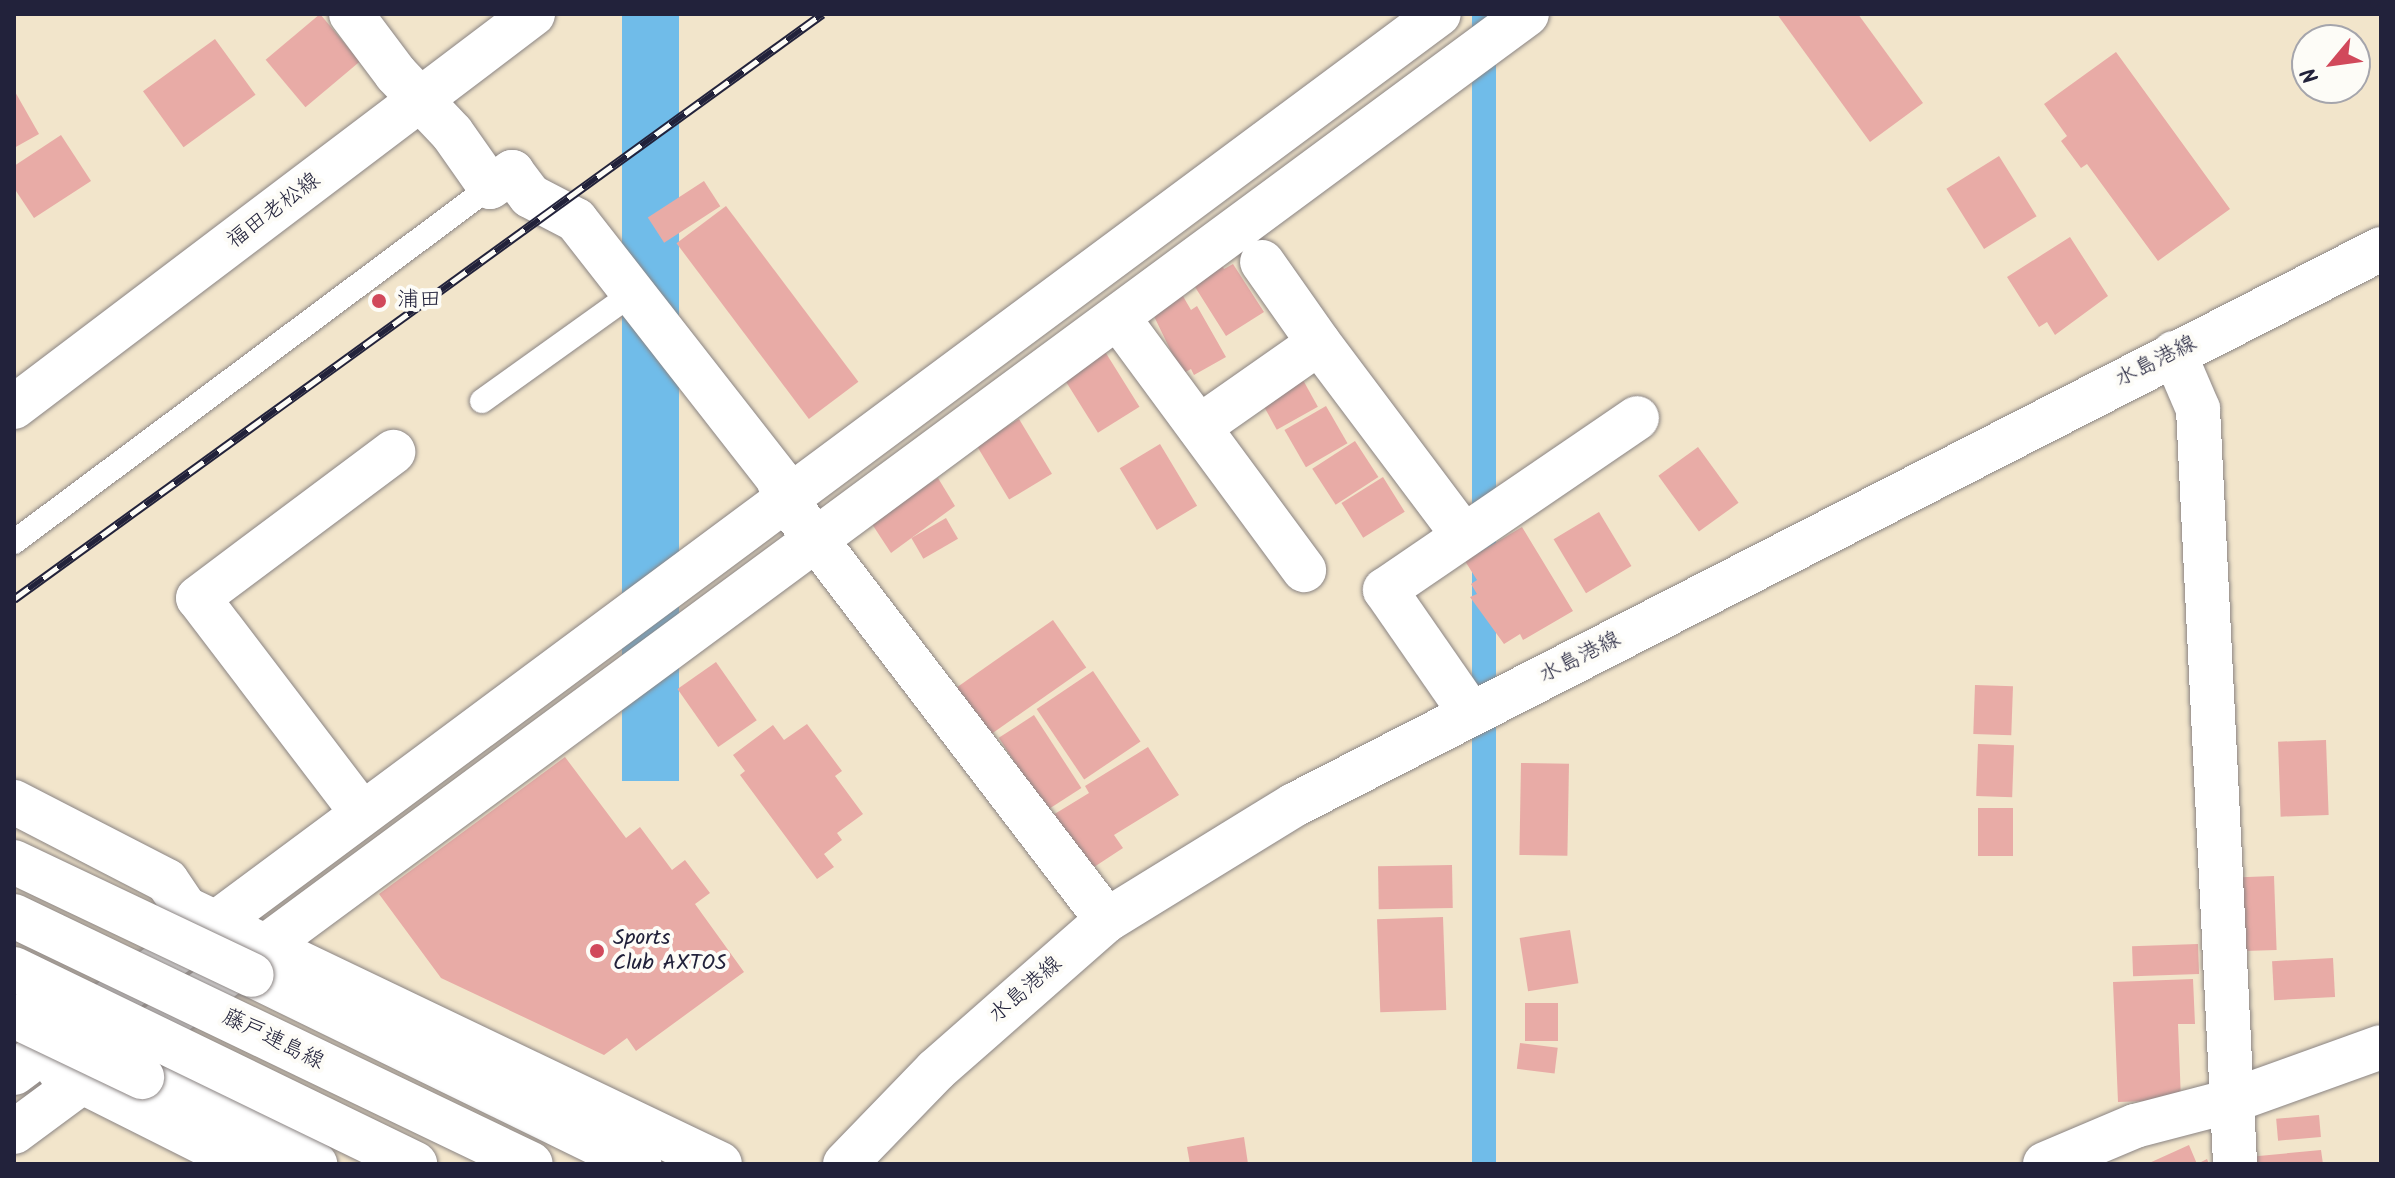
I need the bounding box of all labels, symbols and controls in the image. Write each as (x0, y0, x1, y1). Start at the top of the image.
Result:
north arrow (2291, 24, 2371, 104)
text: N (2293, 60, 2330, 89)
street label: 福田老松線 (222, 167, 326, 255)
place label: 浦田 (397, 288, 441, 314)
marker: 浦田 (368, 290, 390, 312)
street label: 水島港線 (2111, 330, 2201, 394)
street label: 水島港線 (1535, 626, 1625, 690)
place label: Sports Club AXTOS (613, 925, 727, 976)
marker: Sports Club AXTOS (588, 942, 606, 960)
street label: 水島港線 (984, 951, 1068, 1029)
street label: 藤戸連島線 (218, 1004, 328, 1076)

